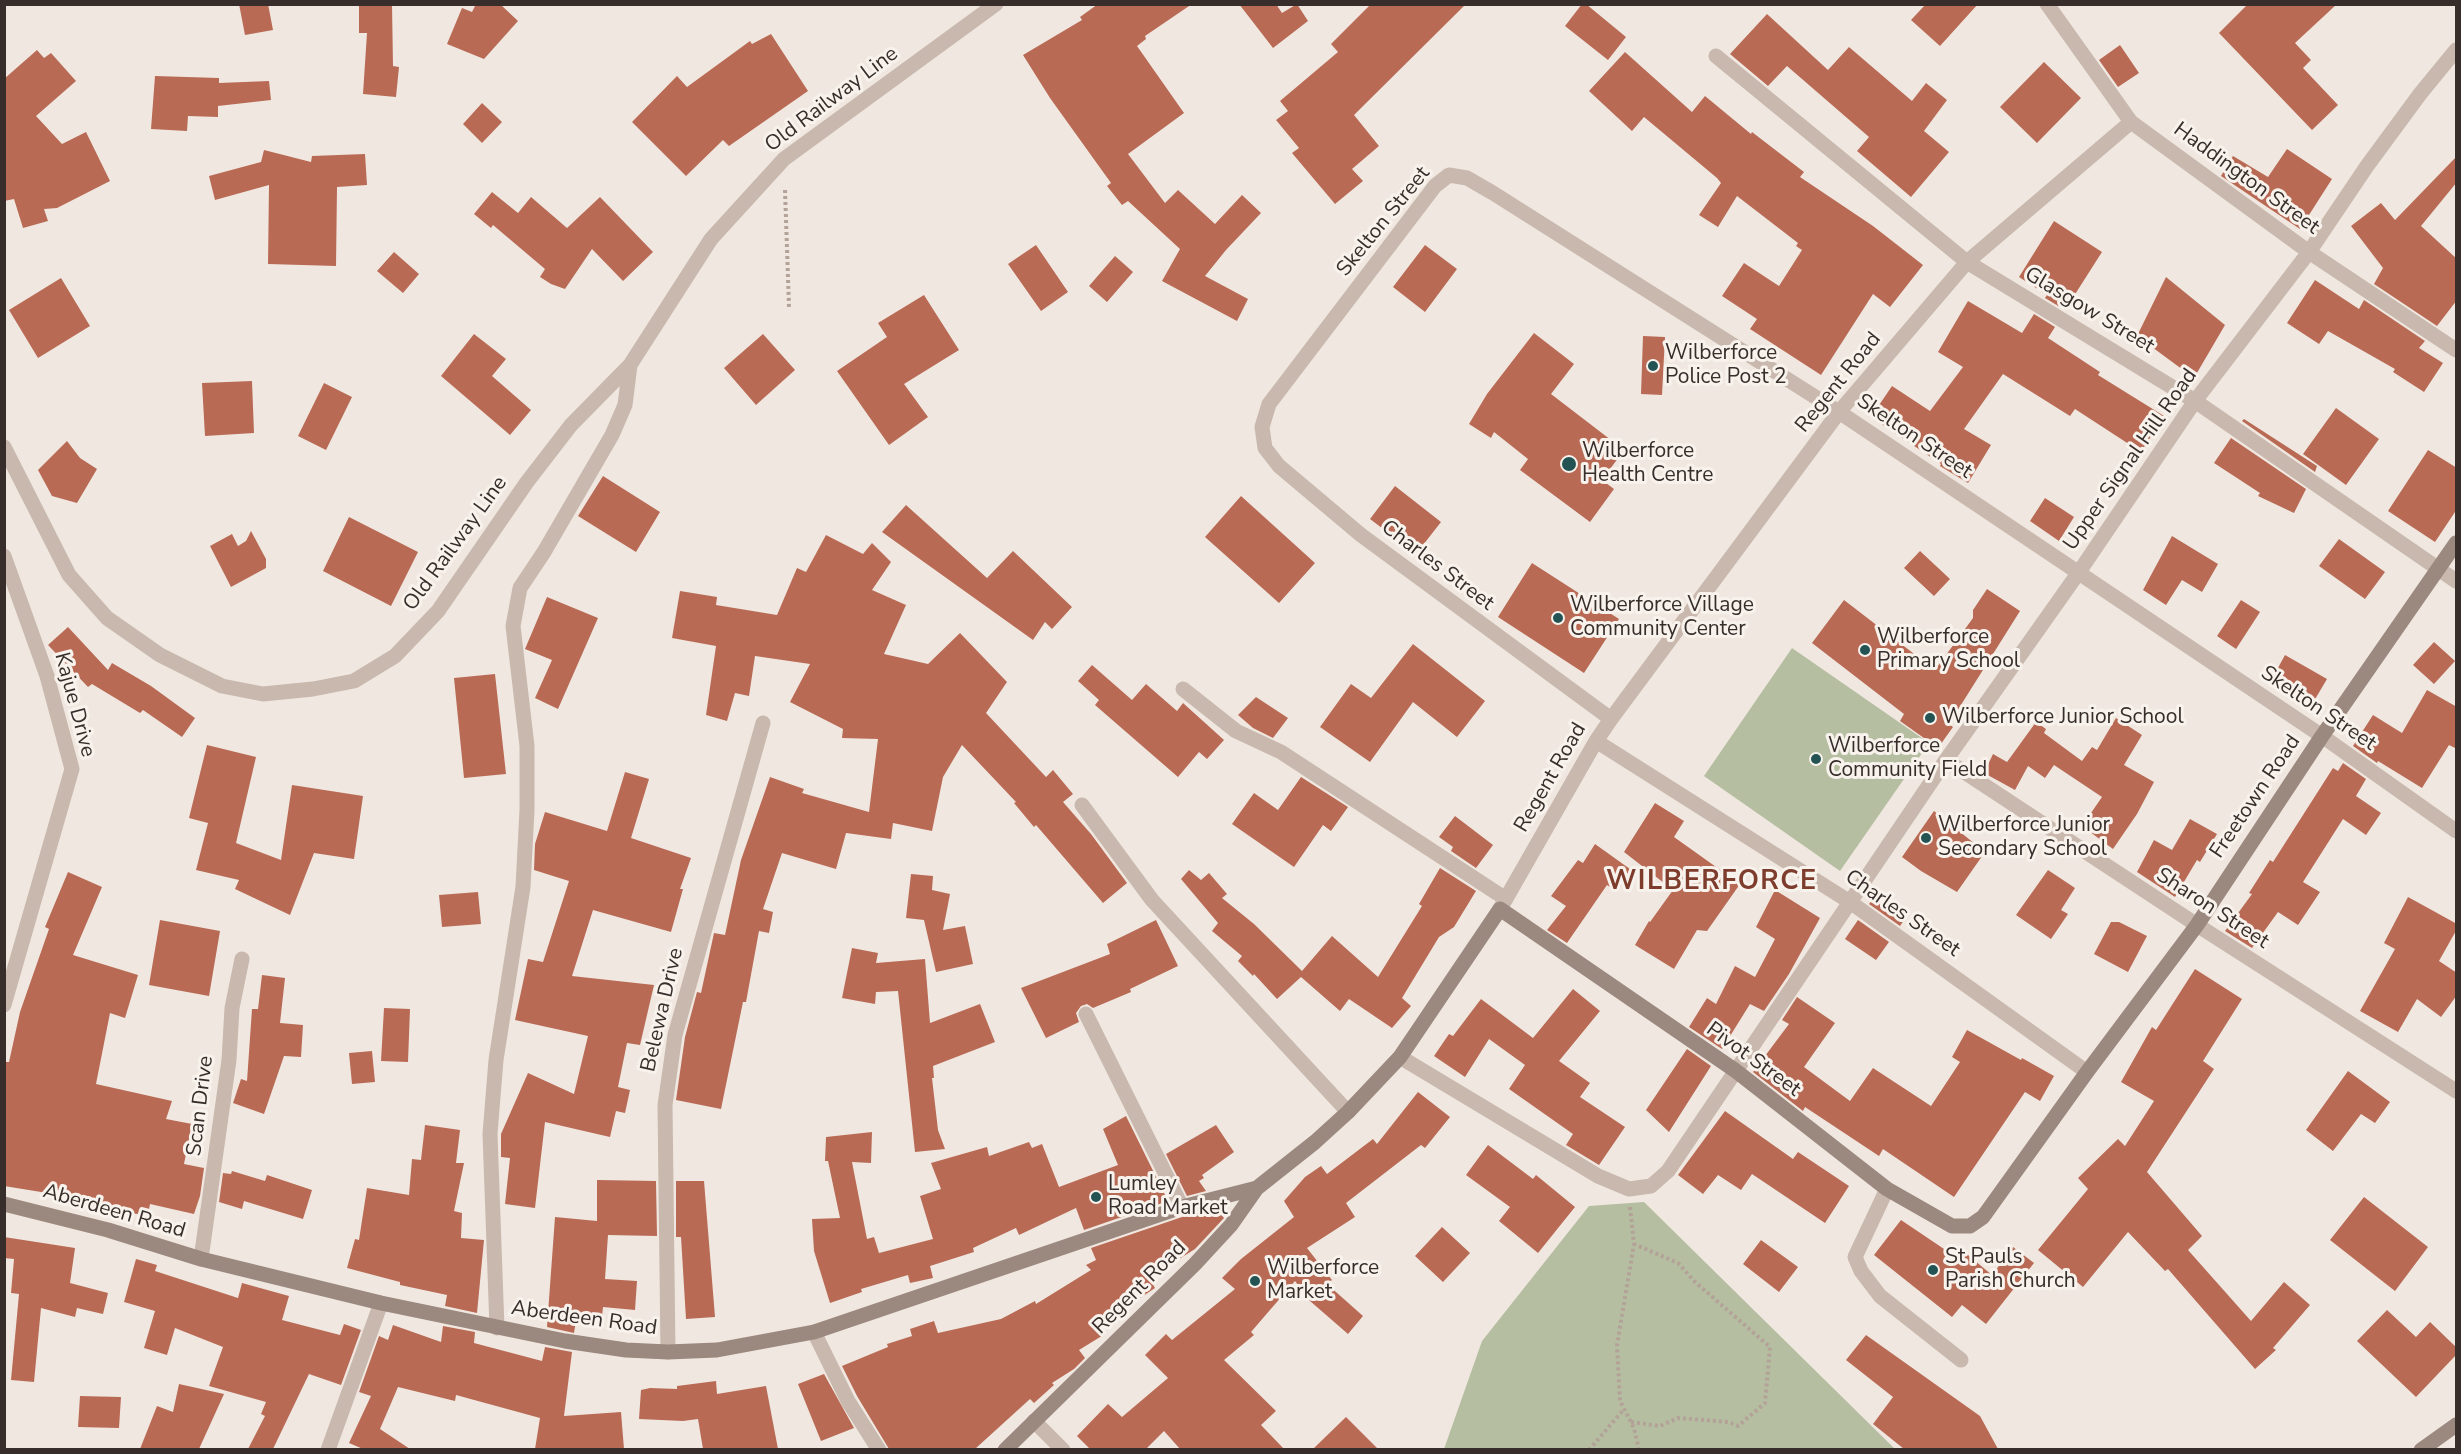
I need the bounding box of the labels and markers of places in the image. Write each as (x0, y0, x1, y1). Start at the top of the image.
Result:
place label: Wilberforce Police Post 2 (1665, 341, 1787, 391)
marker: Wilberforce Police Post 2 (1646, 359, 1660, 373)
place label: Wilberforce Health Centre (1582, 439, 1713, 489)
marker: Wilberforce Health Centre (1560, 455, 1578, 473)
place label: Wilberforce Village Community Center (1570, 593, 1754, 643)
marker: Wilberforce Village Community Center (1551, 611, 1565, 625)
place label: Wilberforce Primary School (1877, 625, 2020, 675)
marker: Wilberforce Primary School (1858, 643, 1872, 657)
place label: Wilberforce Junior School (1942, 705, 2184, 731)
marker: Wilberforce Junior School (1923, 711, 1937, 725)
place label: Wilberforce Community Field (1828, 734, 1987, 784)
marker: Wilberforce Community Field (1809, 752, 1823, 766)
place label: Wilberforce Junior Secondary School (1938, 813, 2110, 863)
marker: Wilberforce Junior Secondary School (1919, 831, 1933, 845)
place label: Lumley Road Market (1108, 1172, 1228, 1222)
marker: Lumley Road Market (1089, 1190, 1103, 1204)
place label: St Pauls Parish Church (1945, 1245, 2076, 1295)
place label: Wilberforce Market (1267, 1256, 1379, 1306)
marker: St Pauls Parish Church (1926, 1263, 1940, 1277)
marker: Wilberforce Market (1248, 1274, 1262, 1288)

